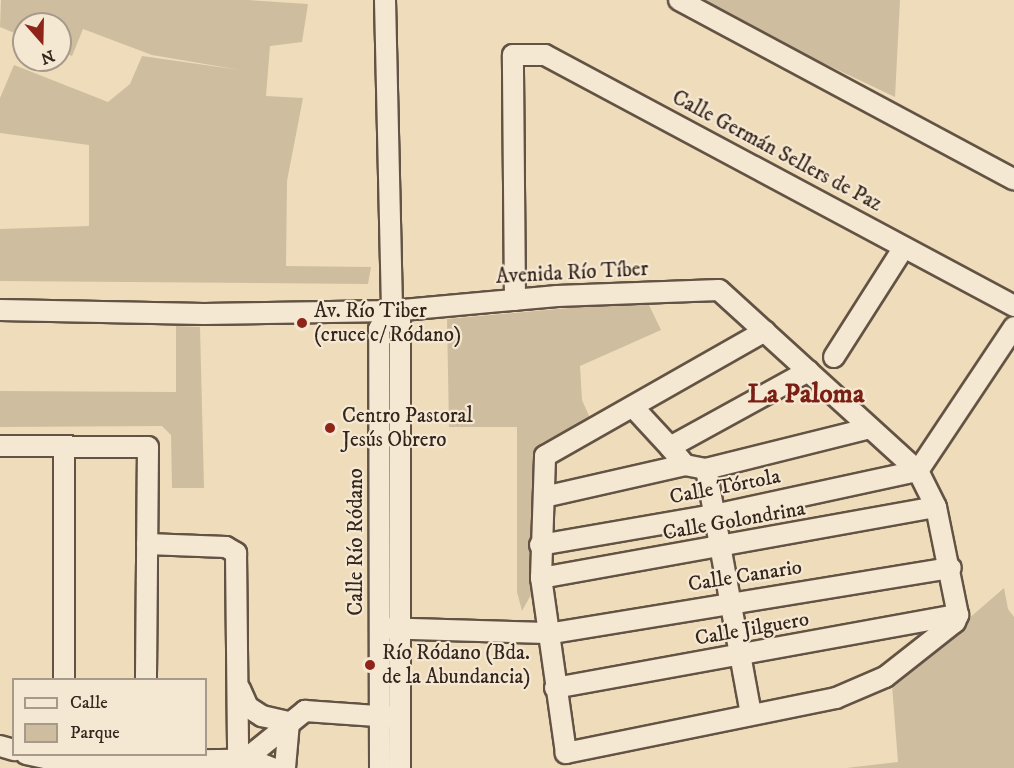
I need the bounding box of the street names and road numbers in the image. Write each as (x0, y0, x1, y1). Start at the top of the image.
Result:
street label: Calle Germán Sellers de Paz (668, 85, 886, 217)
street label: Avenida Río Tíber (495, 256, 649, 290)
street label: Calle Tórtola (667, 464, 783, 510)
street label: Calle Río Ródano (343, 468, 369, 616)
street label: Calle Golondrina (661, 496, 807, 546)
street label: Calle Canario (686, 555, 804, 597)
street label: Calle Jilguero (693, 607, 811, 651)

